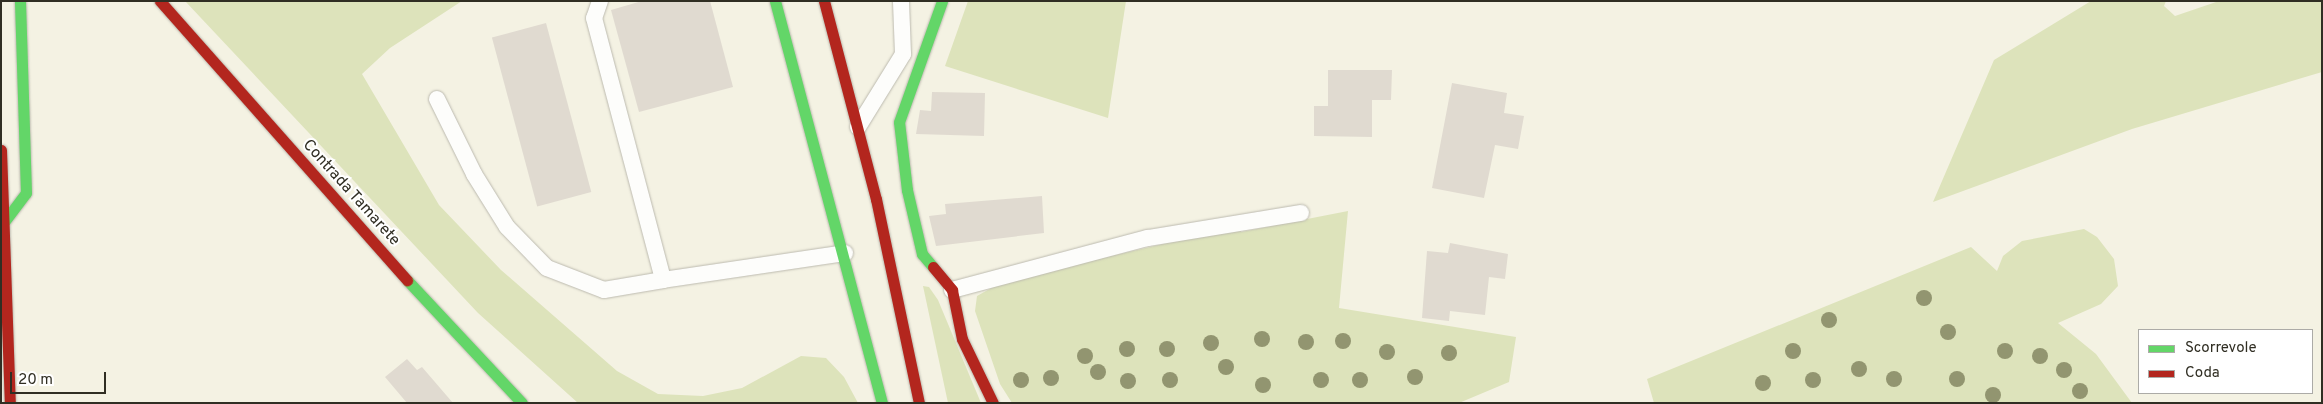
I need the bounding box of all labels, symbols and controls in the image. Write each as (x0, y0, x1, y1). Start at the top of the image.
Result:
street label: Contrada Tamarete (298, 136, 404, 250)
legend (2138, 329, 2313, 394)
text: Scorrevole (2185, 339, 2257, 358)
scale bar (12, 362, 109, 394)
text: Coda (2185, 364, 2220, 383)
text: 20 m (18, 371, 53, 390)

